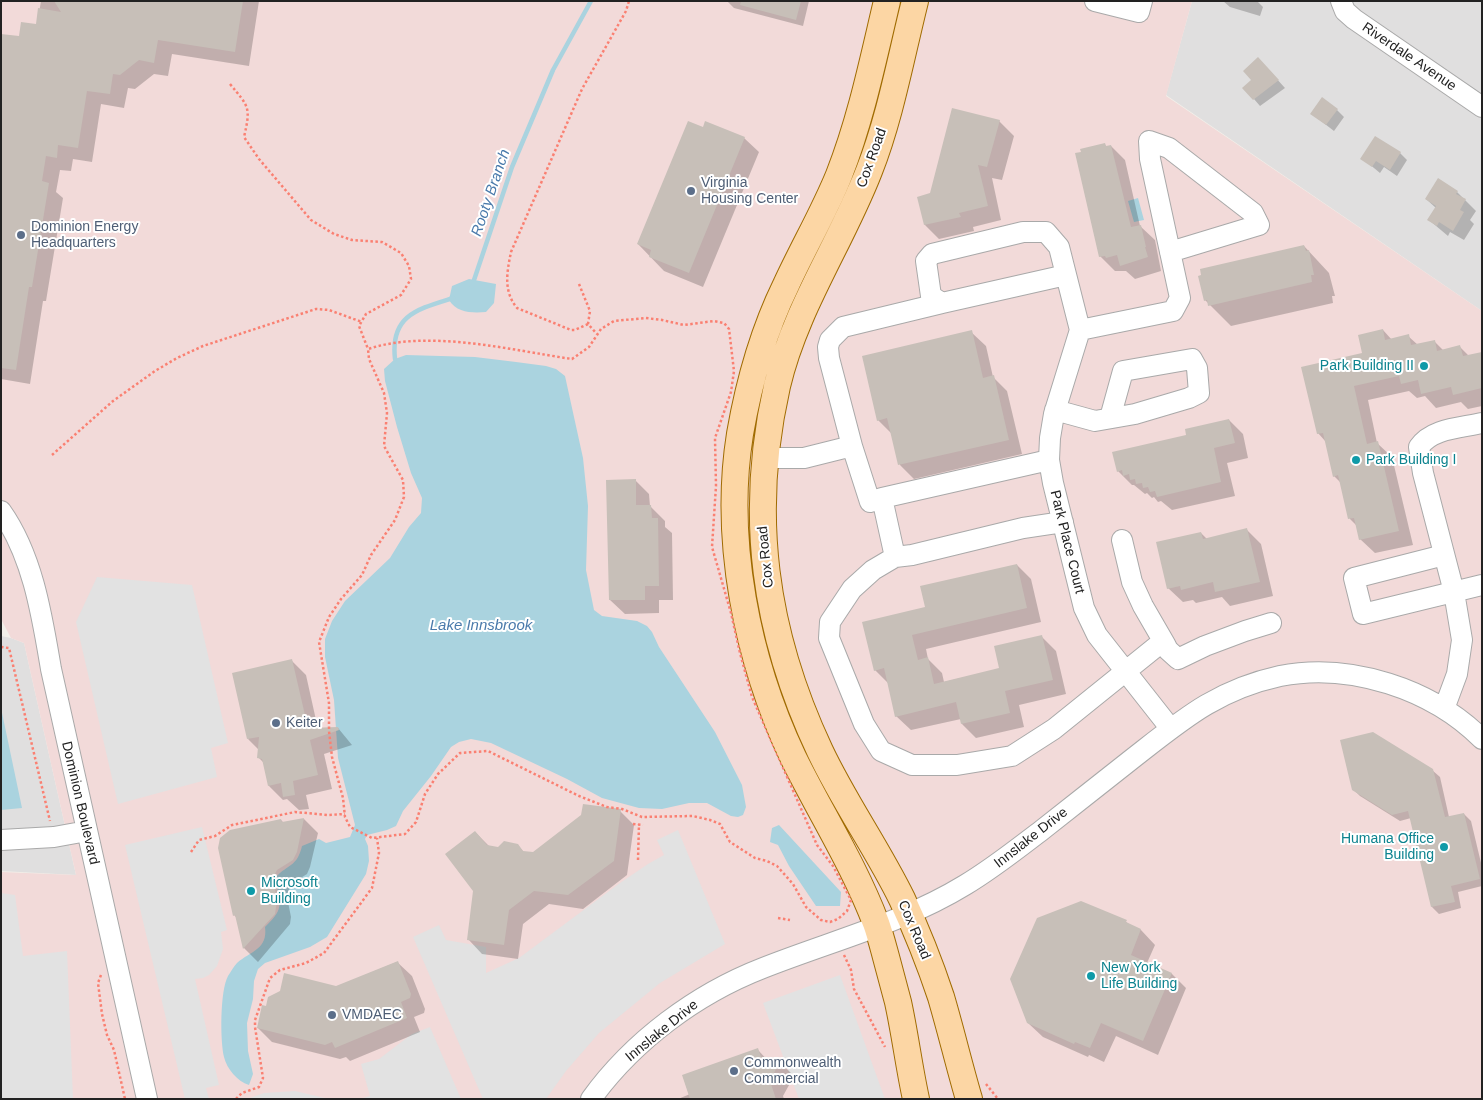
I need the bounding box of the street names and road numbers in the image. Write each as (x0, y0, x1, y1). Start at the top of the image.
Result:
street label: Riverdale Avenue (1359, 19, 1459, 95)
street label: Cox Road (853, 126, 891, 190)
street label: Park Place Court (1046, 489, 1088, 595)
street label: Cox Road (754, 525, 778, 589)
street label: Dominion Boulevard (58, 740, 102, 866)
street label: Innslake Drive (991, 804, 1071, 872)
street label: Cox Road (894, 898, 934, 962)
street label: Innslake Drive (622, 997, 702, 1065)

